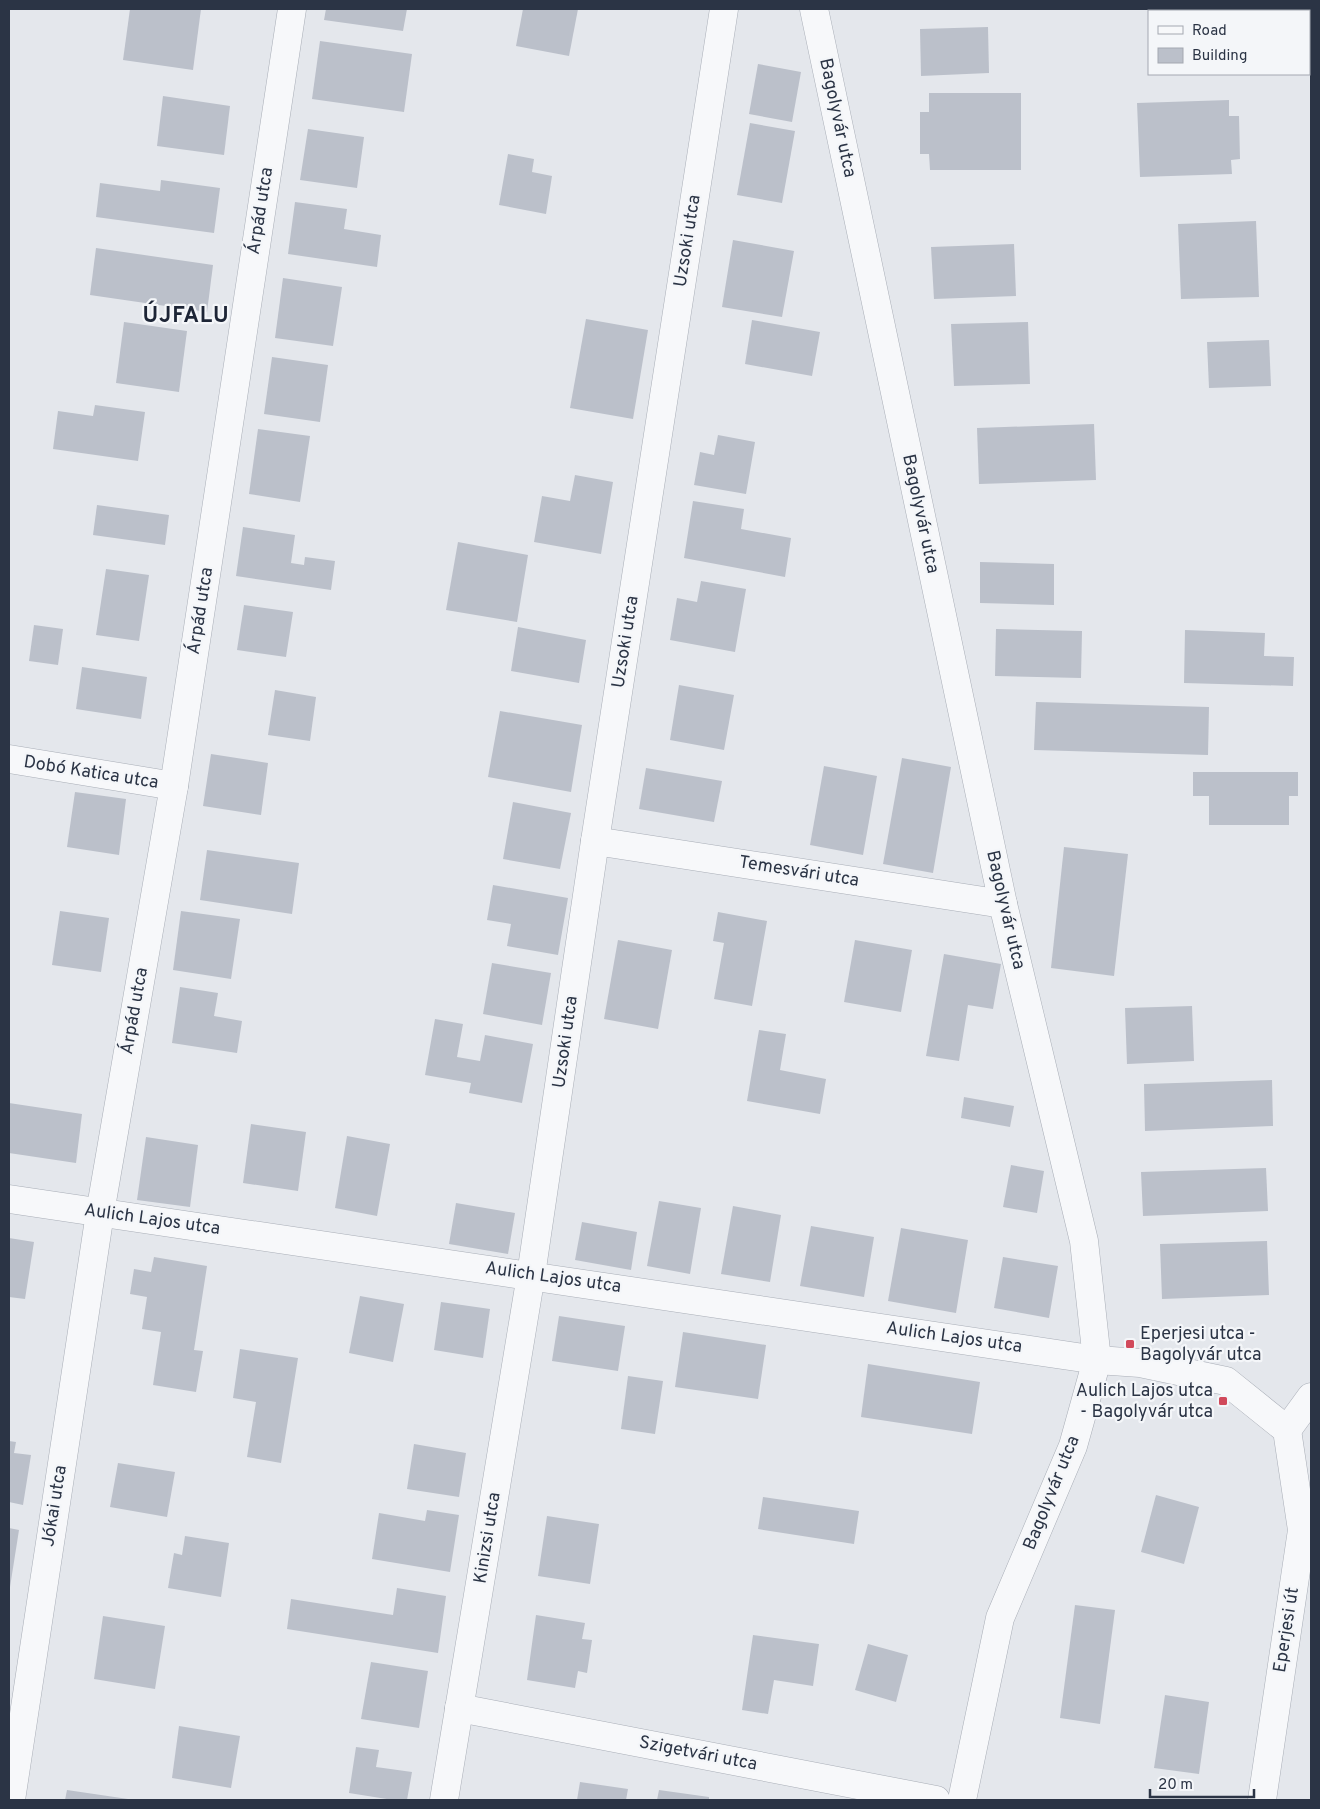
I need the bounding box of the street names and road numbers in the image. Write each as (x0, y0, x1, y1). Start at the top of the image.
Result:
street label: Bagolyvár utca (813, 56, 861, 180)
street label: Árpád utca (241, 165, 279, 256)
street label: Uzsoki utca (669, 193, 707, 289)
street label: Bagolyvár utca (896, 452, 944, 576)
street label: Árpád utca (181, 565, 219, 656)
street label: Uzsoki utca (607, 594, 645, 690)
street label: Dobó Katica utca (22, 751, 160, 795)
street label: Bagolyvár utca (980, 848, 1030, 972)
street label: Temesvári utca (737, 851, 861, 893)
street label: Árpád utca (114, 965, 154, 1056)
street label: Uzsoki utca (548, 994, 584, 1090)
street label: Aulich Lajos utca (82, 1199, 222, 1241)
street label: Aulich Lajos utca (483, 1257, 623, 1299)
street label: Aulich Lajos utca (884, 1317, 1024, 1359)
street label: Bagolyvár utca (1019, 1432, 1085, 1554)
street label: Jókai utca (37, 1464, 73, 1548)
street label: Kinizsi utca (469, 1491, 507, 1585)
street label: Eperjesi út (1269, 1586, 1305, 1674)
street label: Szigetvári utca (637, 1731, 759, 1777)

